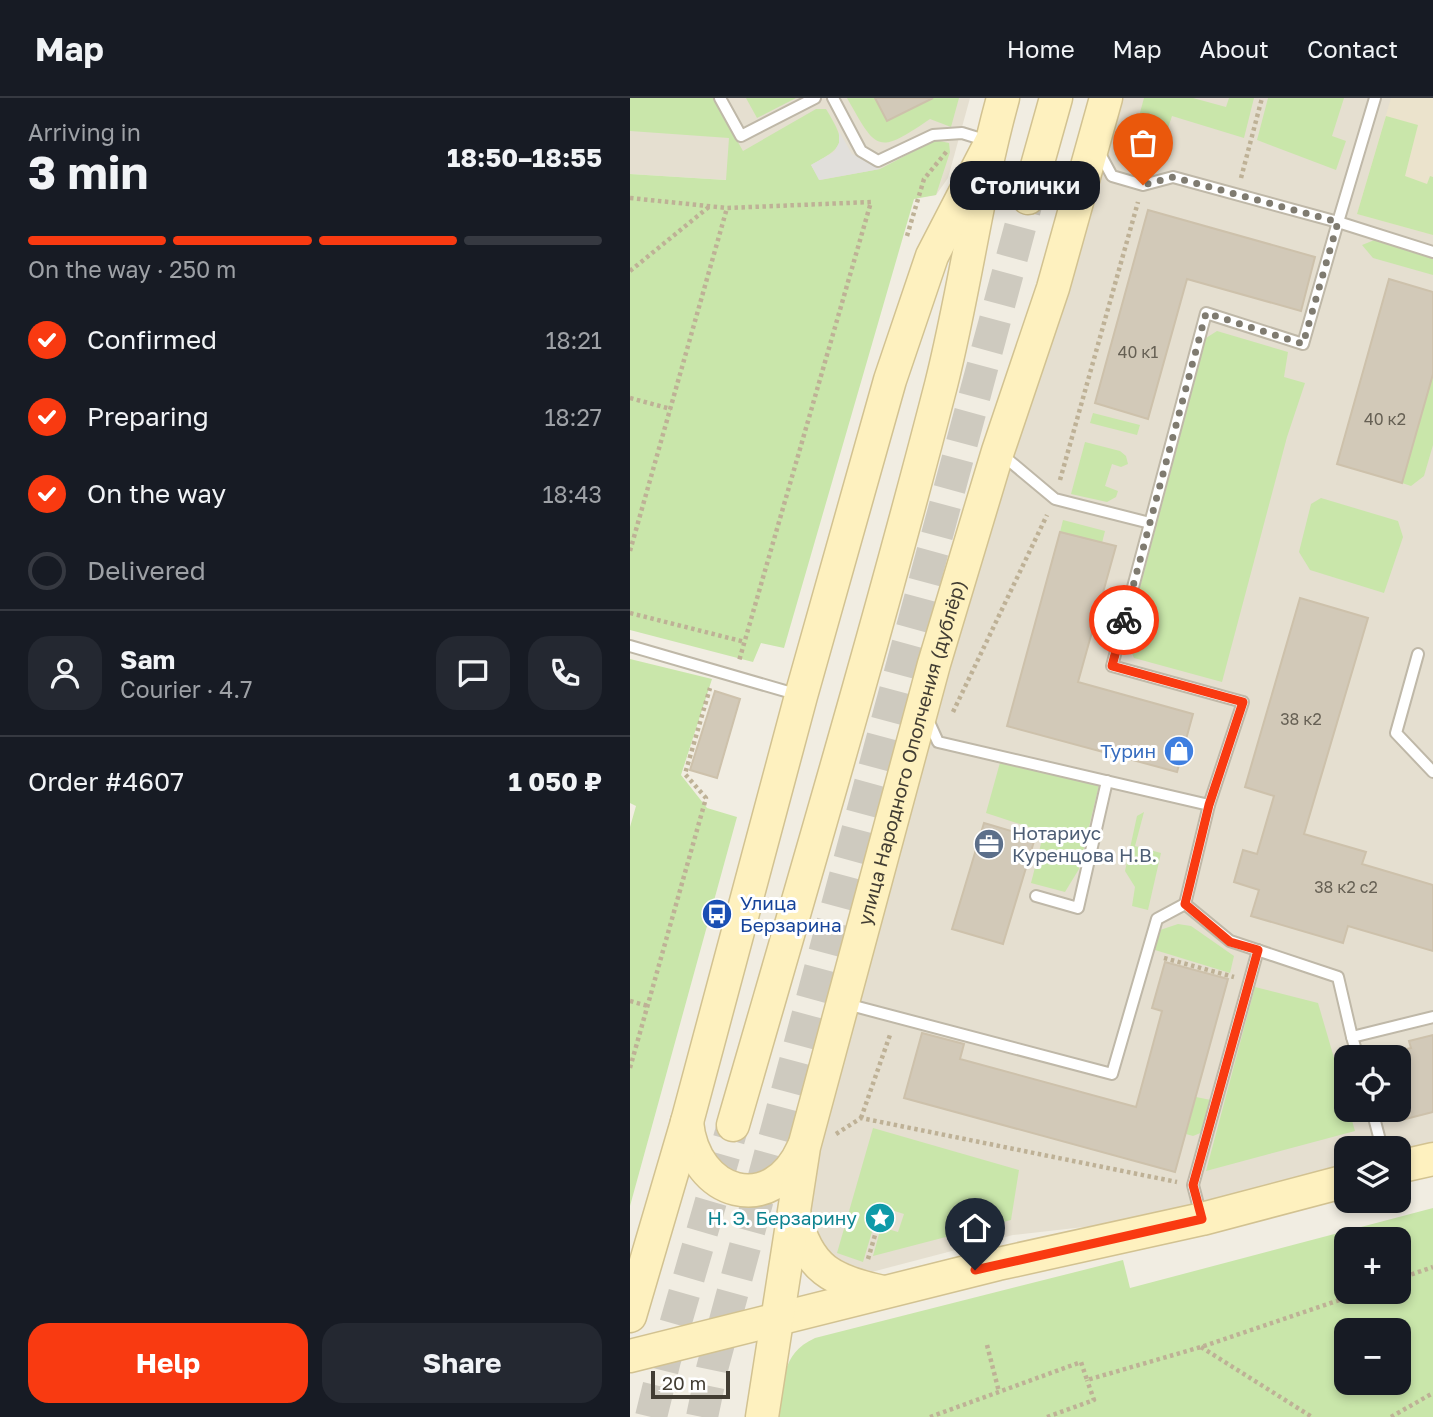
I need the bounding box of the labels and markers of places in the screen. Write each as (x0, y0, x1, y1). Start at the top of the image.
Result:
pin (1113, 113, 1173, 185)
callout: Столички (951, 160, 1101, 210)
shop icon: Турин (1162, 734, 1196, 768)
place label: Турин (1100, 739, 1156, 762)
place label: Нотариус Куренцова Н.В. (1012, 821, 1157, 866)
office icon: Нотариус Куренцова Н.В. (972, 827, 1006, 861)
place label: Улица Берзарина (740, 891, 842, 936)
bus stop icon: Улица Берзарина (700, 897, 734, 931)
pin (945, 1198, 1005, 1270)
place icon: Н. Э. Берзарину (863, 1201, 897, 1235)
place label: Н. Э. Берзарину (708, 1206, 857, 1229)

